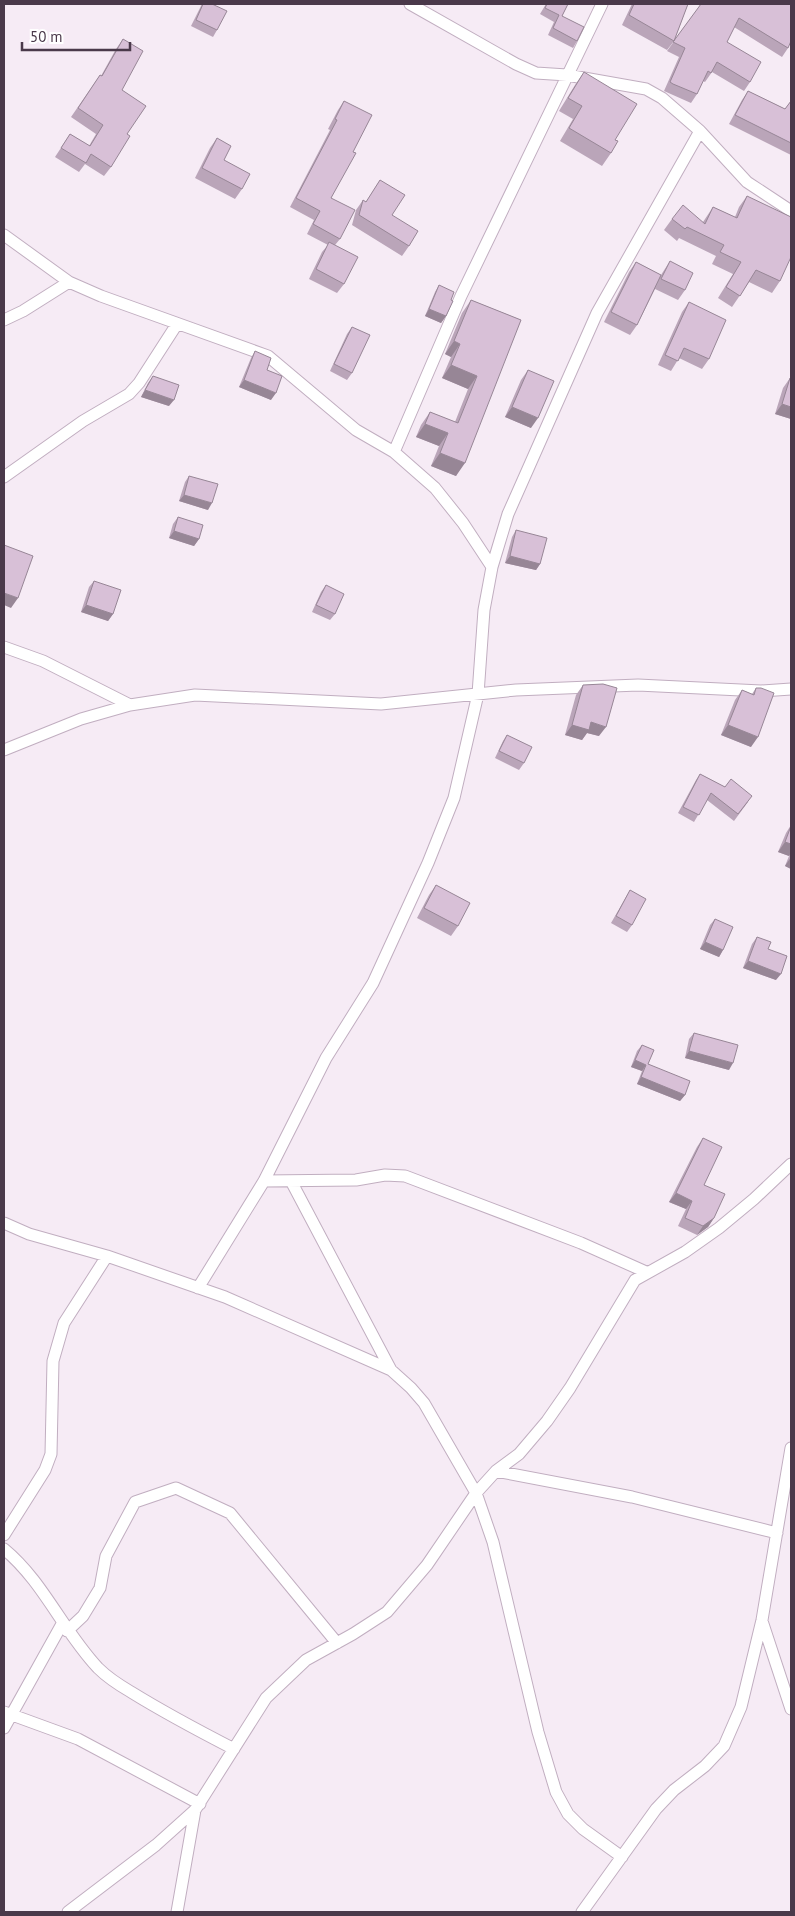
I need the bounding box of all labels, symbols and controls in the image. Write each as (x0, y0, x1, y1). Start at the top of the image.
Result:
scale bar (22, 20, 130, 52)
text: 50 m (30, 27, 63, 46)

